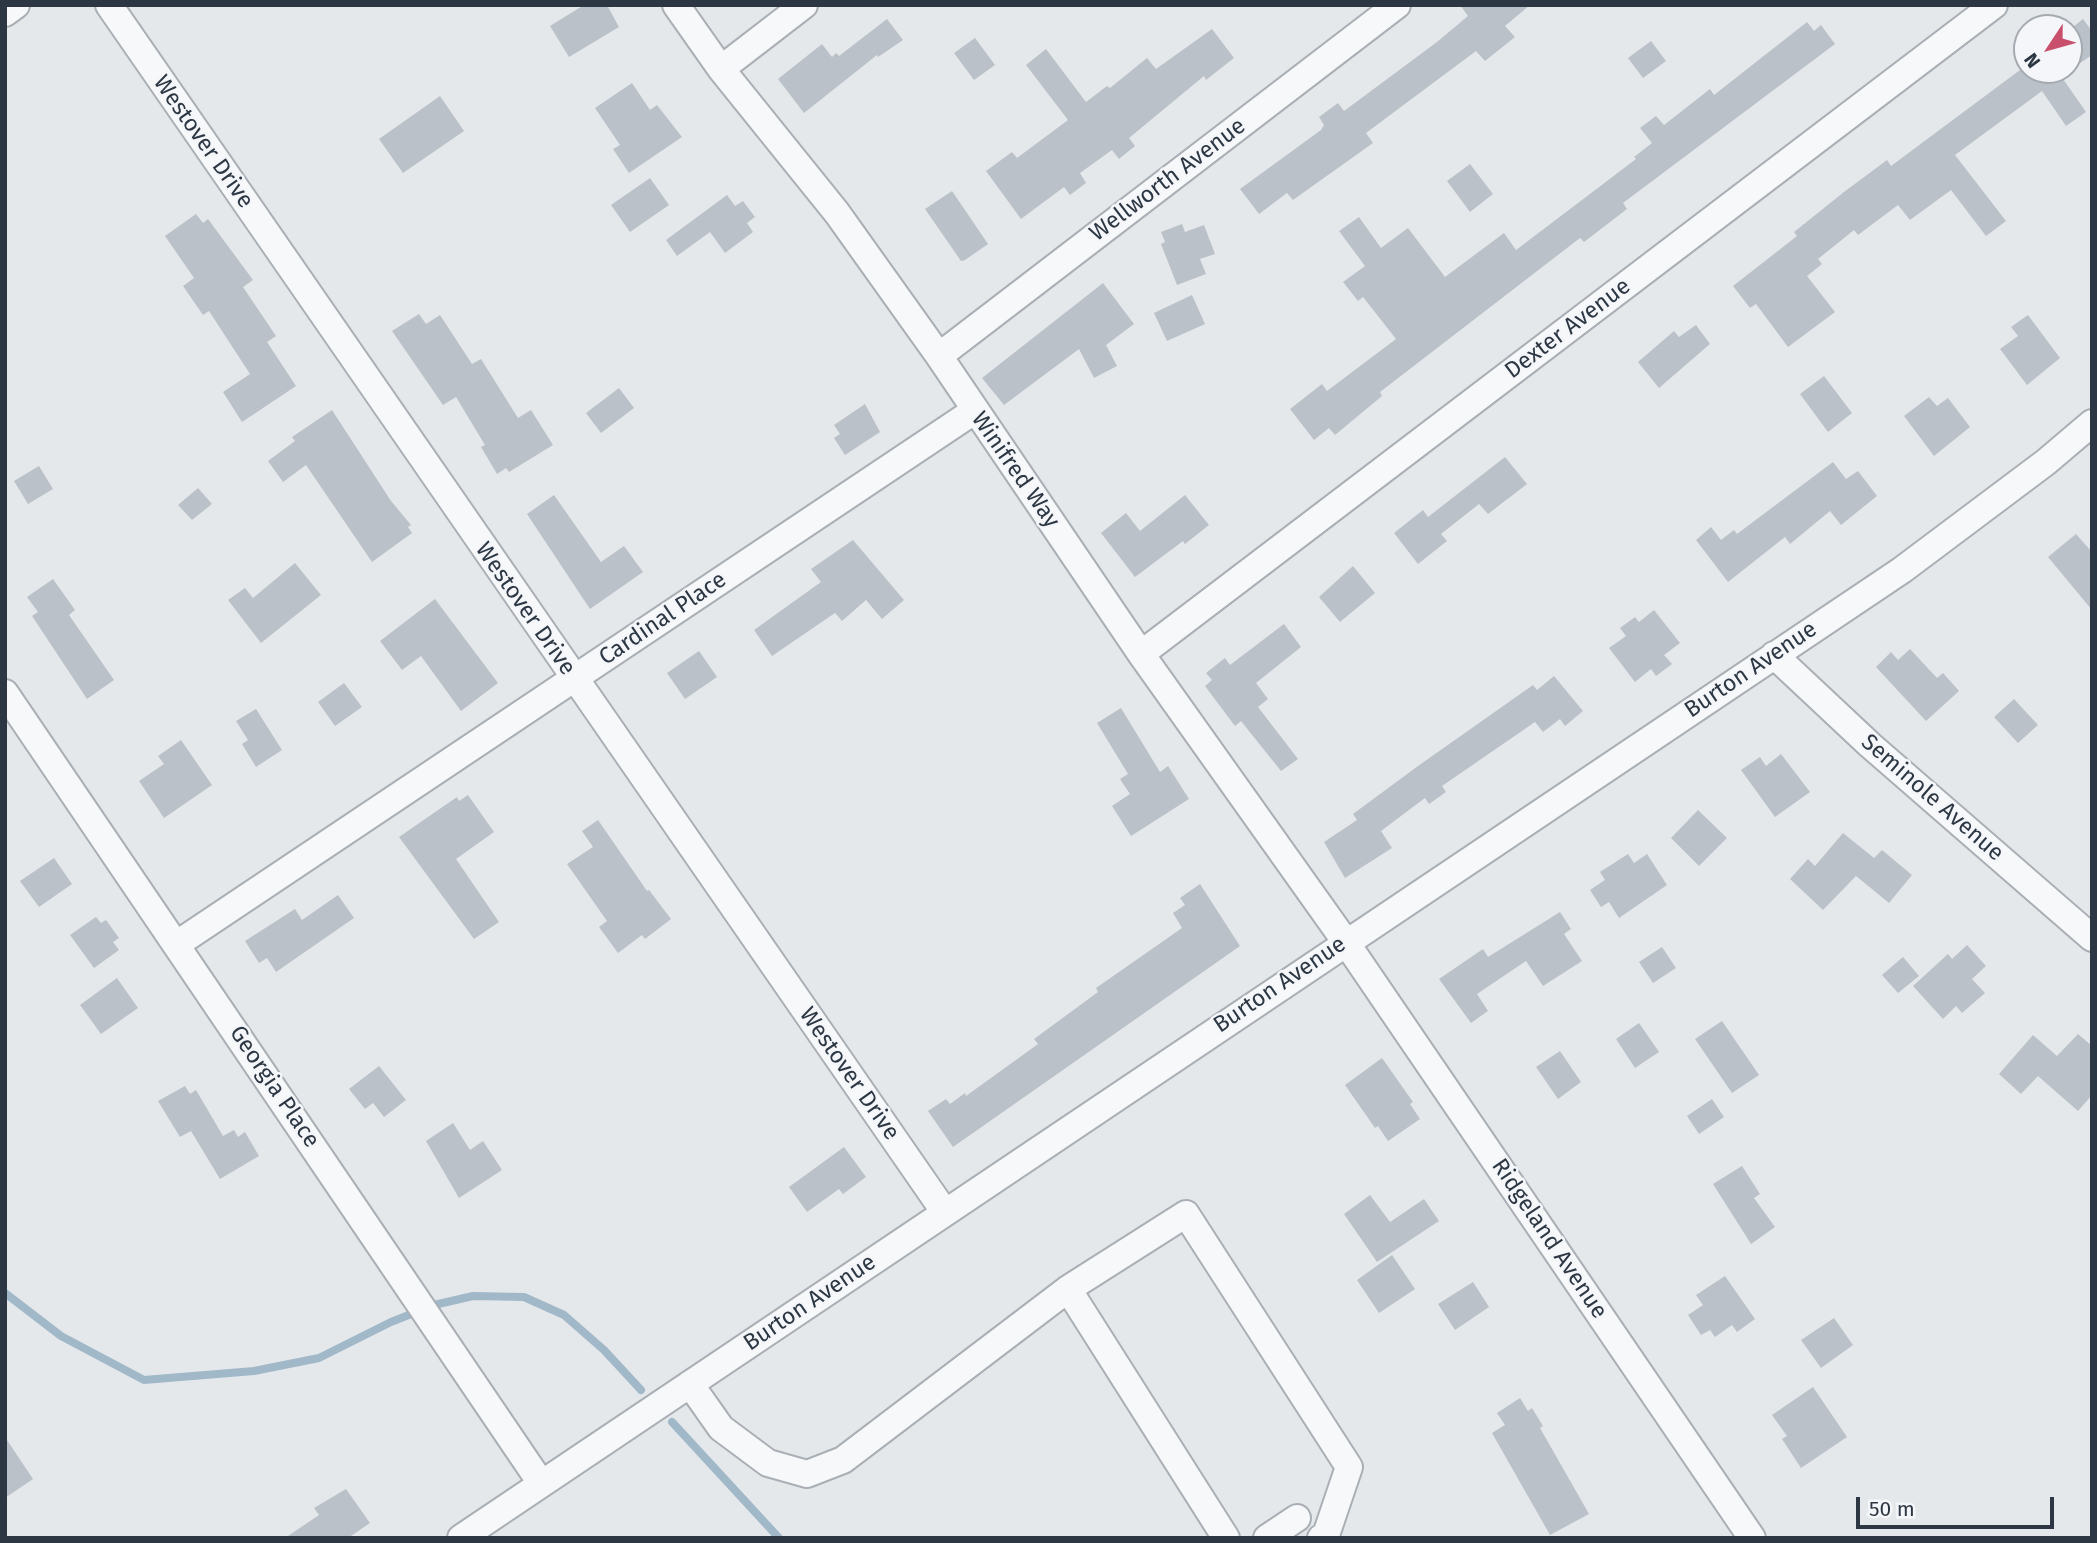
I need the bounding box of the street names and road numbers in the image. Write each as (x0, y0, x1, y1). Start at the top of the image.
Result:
street label: Westover Drive (147, 70, 259, 214)
street label: Wellworth Avenue (1085, 112, 1251, 248)
street label: Dexter Avenue (1500, 273, 1636, 385)
street label: Winifred Way (965, 407, 1065, 533)
street label: Westover Drive (469, 537, 581, 681)
street label: Cardinal Place (594, 566, 732, 672)
street label: Burton Avenue (1680, 616, 1822, 724)
street label: Seminole Avenue (1855, 729, 2009, 867)
street label: Burton Avenue (1209, 931, 1351, 1039)
street label: Westover Drive (793, 1002, 905, 1146)
street label: Georgia Place (223, 1021, 325, 1153)
street label: Ridgeland Avenue (1485, 1154, 1613, 1324)
street label: Burton Avenue (739, 1249, 881, 1357)

